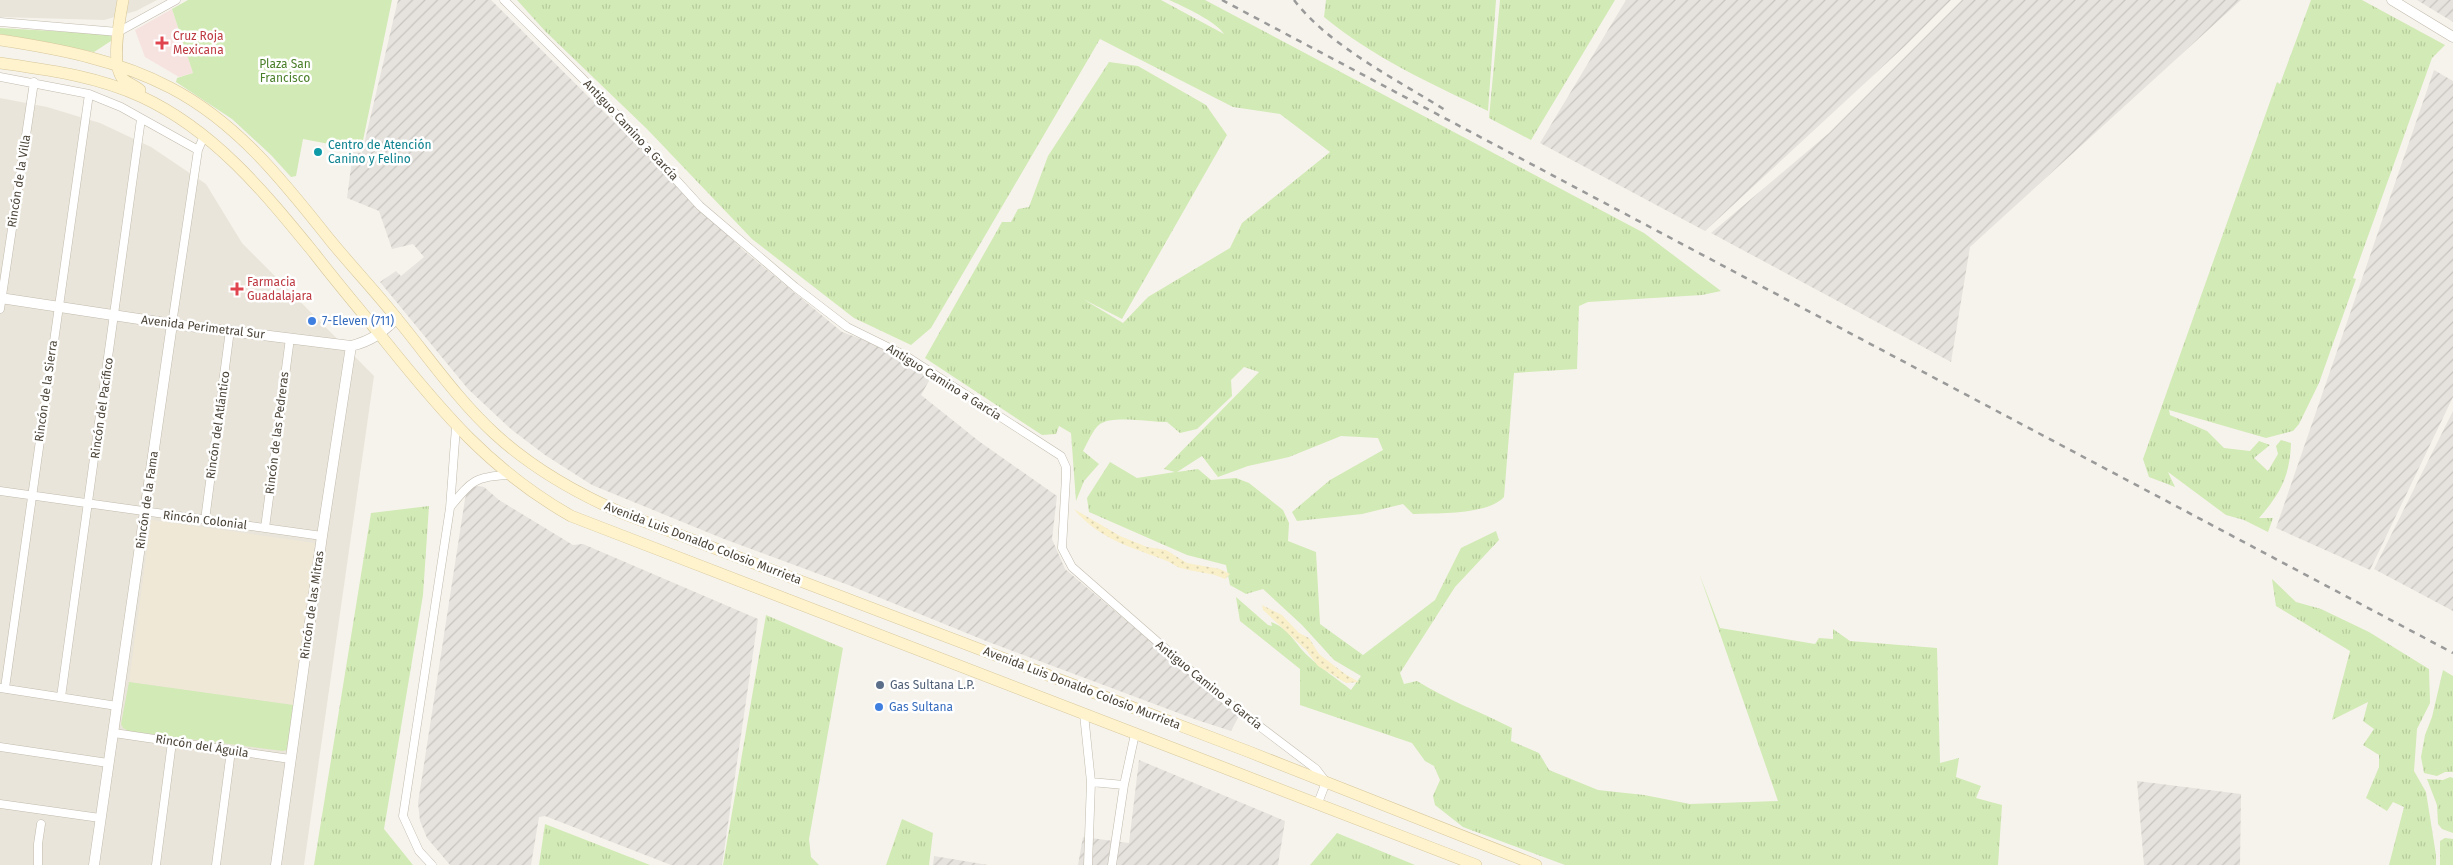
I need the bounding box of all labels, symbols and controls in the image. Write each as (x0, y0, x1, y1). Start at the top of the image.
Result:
place label: Cruz Roja Mexicana (173, 29, 224, 57)
marker: Cruz Roja Mexicana (155, 36, 169, 50)
park label: Plaza San Francisco (259, 57, 311, 85)
street label: Antiguo Camino a García (581, 77, 681, 183)
street label: Rincón de la Villa (5, 133, 33, 229)
place label: Centro de Atención Canino y Felino (328, 138, 432, 166)
marker: Centro de Atención Canino y Felino (312, 146, 324, 158)
place label: Farmacia Guadalajara (247, 275, 312, 303)
marker: Farmacia Guadalajara (231, 283, 243, 295)
street label: Avenida Perimetral Sur (140, 312, 266, 342)
place label: 7-Eleven (711) (322, 314, 394, 328)
marker: 7-Eleven (711) (306, 315, 318, 327)
street label: Rincón de la Sierra (32, 339, 60, 443)
street label: Antiguo Camino a García (884, 341, 1004, 423)
street label: Rincón del Pacífico (88, 356, 116, 460)
street label: Rincón del Atlántico (203, 370, 233, 480)
street label: Rincón de las Pedreras (263, 371, 292, 495)
street label: Rincón de la Fama (133, 450, 161, 550)
street label: Avenida Luis Donaldo Colosio Murrieta (602, 499, 804, 587)
street label: Rincón Colonial (162, 508, 248, 532)
street label: Rincón de las Mitras (297, 550, 327, 660)
street label: Antiguo Camino a García (1153, 638, 1265, 732)
street label: Avenida Luis Donaldo Colosio Murrieta (981, 644, 1183, 732)
place label: Gas Sultana L.P. (890, 678, 975, 692)
marker: Gas Sultana L.P. (874, 679, 886, 691)
place label: Gas Sultana (889, 700, 953, 714)
marker: Gas Sultana (873, 701, 885, 713)
street label: Rincón del Águila (154, 731, 250, 760)

